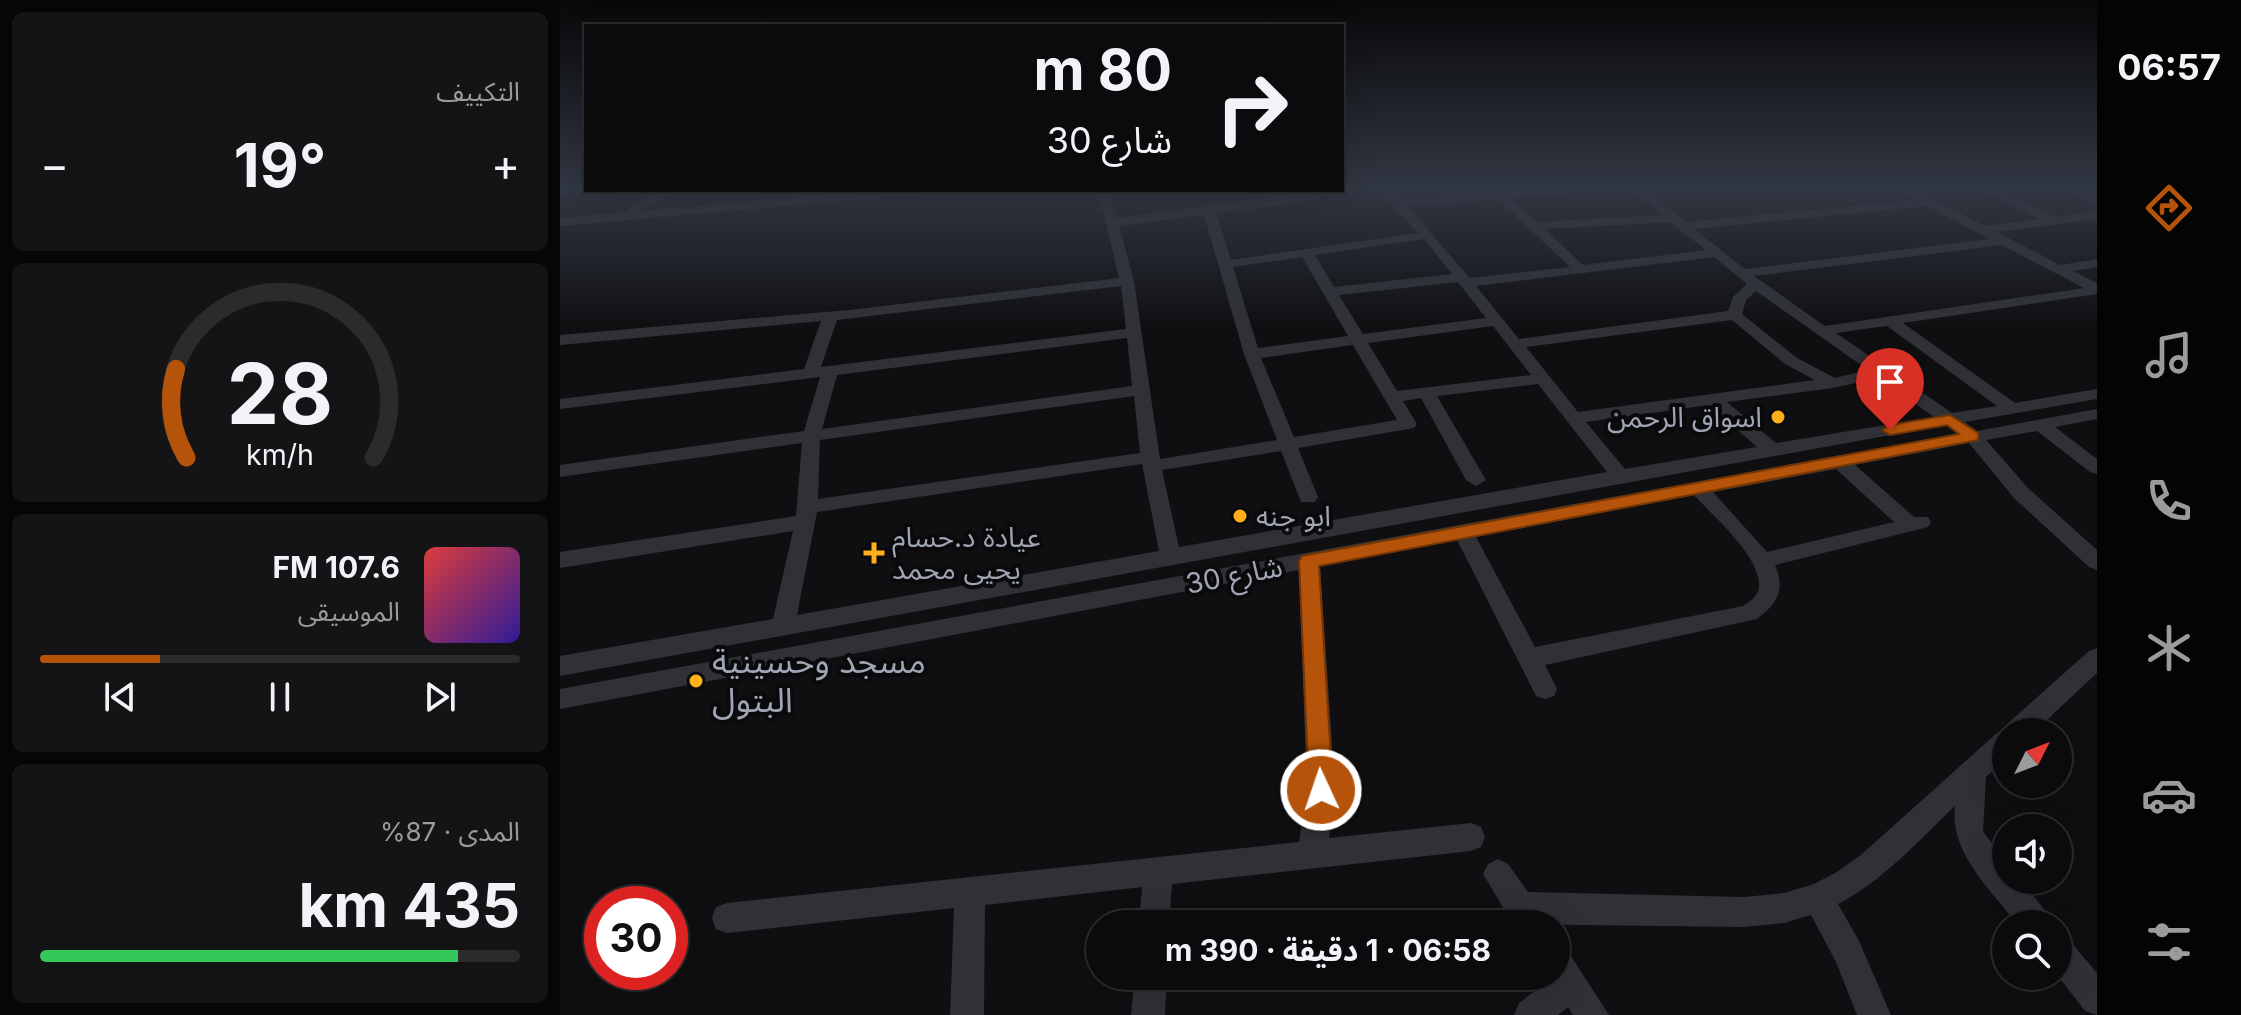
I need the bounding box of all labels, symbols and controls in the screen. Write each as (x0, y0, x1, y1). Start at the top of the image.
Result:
text: 80 m (1033, 36, 1172, 104)
text: 06:57 (2117, 45, 2221, 89)
icon: right (1200, 56, 1304, 160)
text: التكييف (436, 76, 520, 107)
text: شارع 30 (1047, 118, 1172, 162)
text: 19° (234, 129, 326, 201)
text: − (40, 138, 69, 192)
text: + (491, 138, 520, 192)
icon: directions (2141, 180, 2197, 236)
icon: music (2141, 327, 2197, 383)
text: 28 (227, 343, 333, 444)
pin (1856, 348, 1924, 430)
icon: arrive (1868, 360, 1912, 404)
place label: اسواق الرحمن (1607, 400, 1762, 434)
marker: اسواق الرحمن (1769, 408, 1787, 426)
text: km/h (246, 437, 314, 472)
icon: phone (2141, 473, 2197, 529)
place label: ابو جنه (1256, 499, 1331, 533)
marker: ابو جنه (1231, 507, 1249, 525)
place label: عيادة د.حسام يحيى محمد (892, 520, 1041, 586)
marker: عيادة د.حسام يحيى محمد (863, 542, 885, 564)
text: 107.6 FM (272, 549, 400, 585)
street label: شارع 30 (1183, 549, 1286, 605)
text: الموسيقى (298, 596, 400, 627)
icon: climate (2141, 620, 2197, 676)
place label: مسجد وحسينية البتول (712, 640, 926, 720)
marker: مسجد وحسينية البتول (687, 672, 705, 690)
icon: previous (98, 675, 142, 719)
icon: pause (258, 675, 302, 719)
icon: next (418, 675, 462, 719)
north arrow (1992, 718, 2072, 798)
map controls (1992, 718, 2072, 990)
position arrow (1279, 748, 1363, 832)
icon: car (2141, 767, 2197, 823)
button: sound (1992, 814, 2072, 894)
text: المدى · 87% (380, 816, 520, 847)
text: 435 km (299, 869, 520, 941)
speed limit sign: 30 (584, 886, 688, 990)
button: search (1992, 910, 2072, 990)
icon: filters (2141, 914, 2197, 970)
text: 06:58 · 1 دقيقة · 390 m (1165, 932, 1491, 968)

